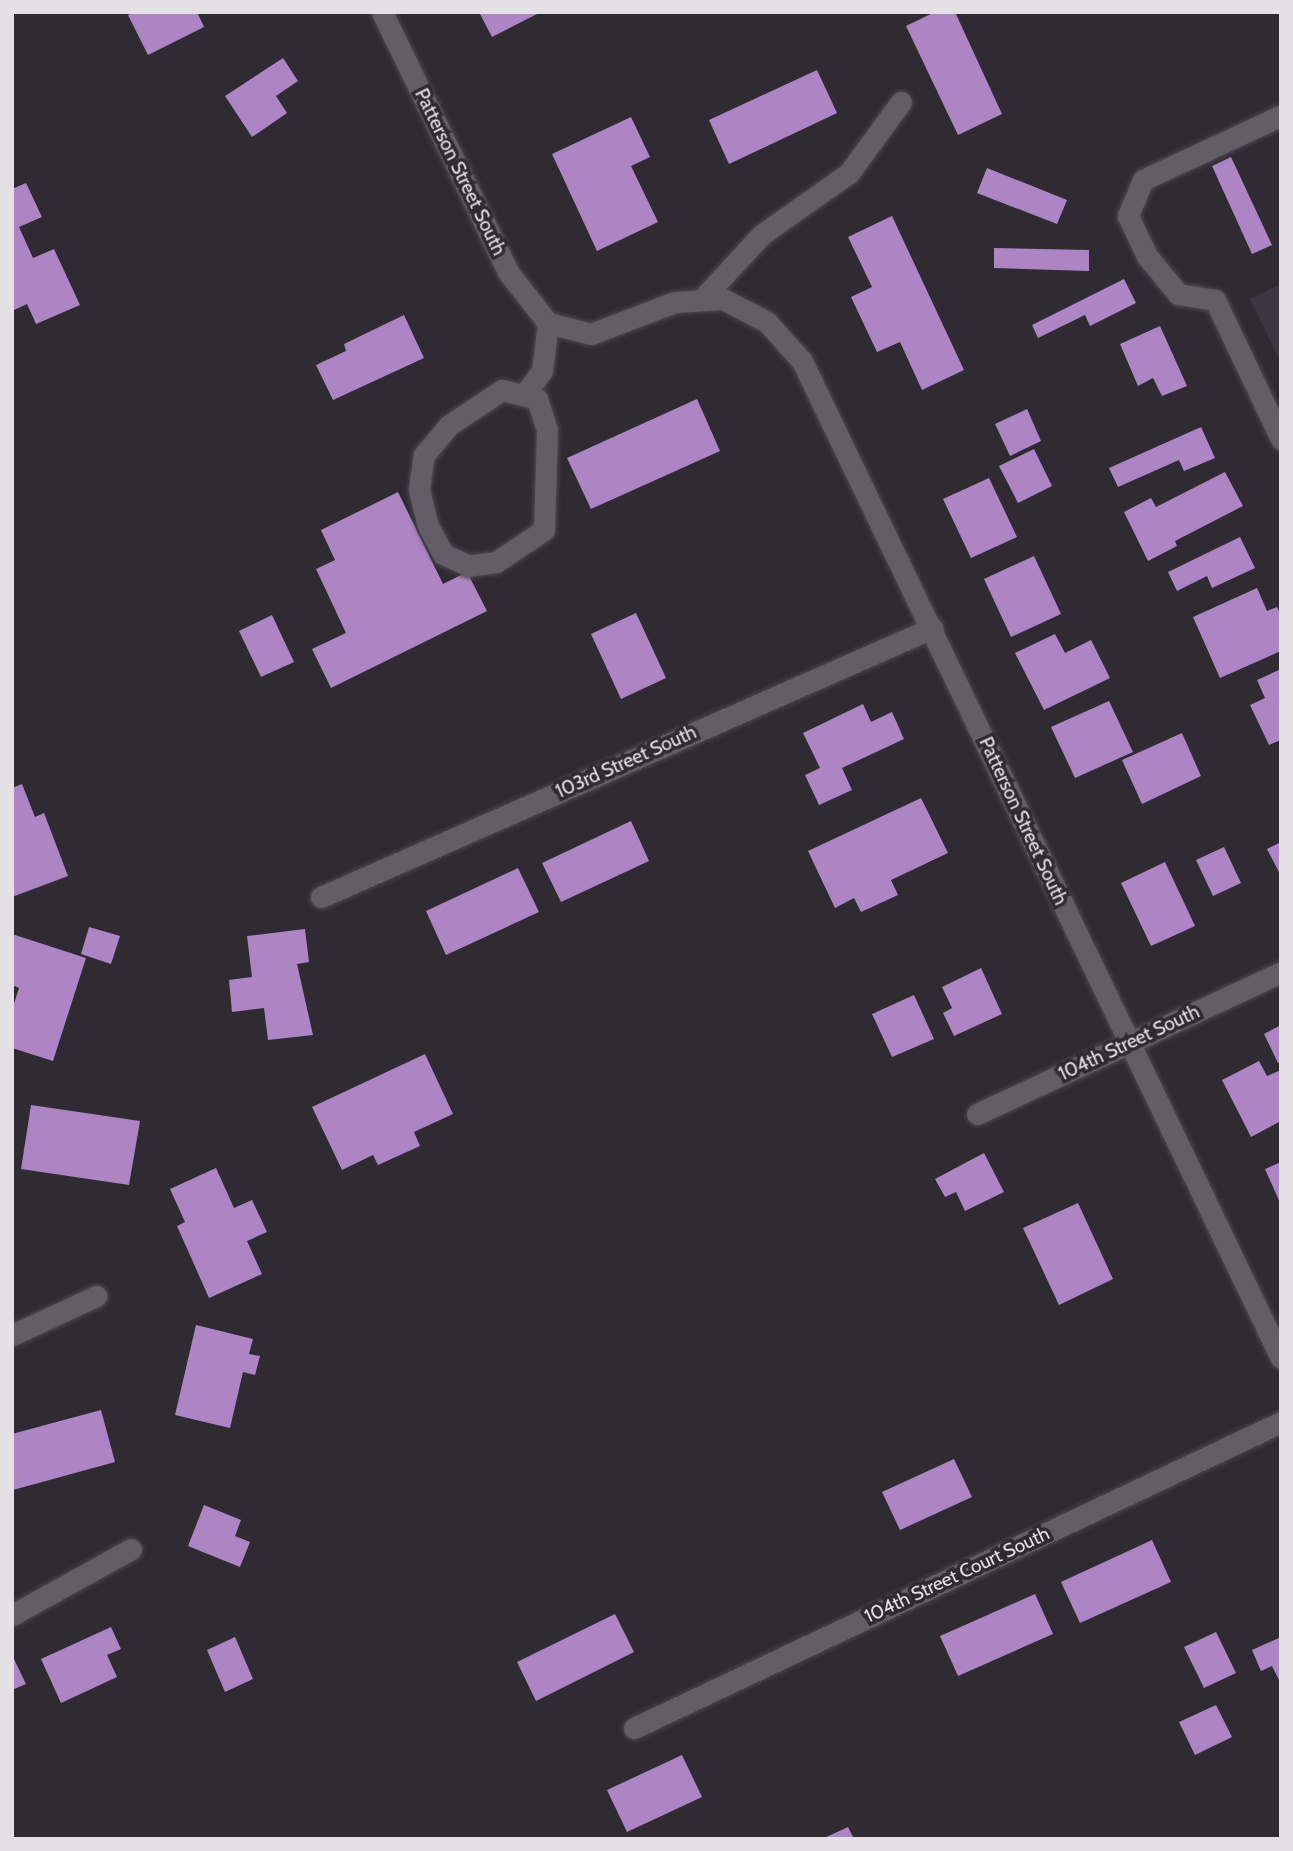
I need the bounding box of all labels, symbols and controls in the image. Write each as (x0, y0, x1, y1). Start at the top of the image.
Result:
street label: Patterson Street South (410, 85, 510, 259)
street label: 103rd Street South (552, 721, 700, 803)
street label: Patterson Street South (974, 733, 1072, 909)
street label: 104th Street South (1055, 1000, 1203, 1086)
street label: 104th Street Court South (861, 1522, 1053, 1628)

